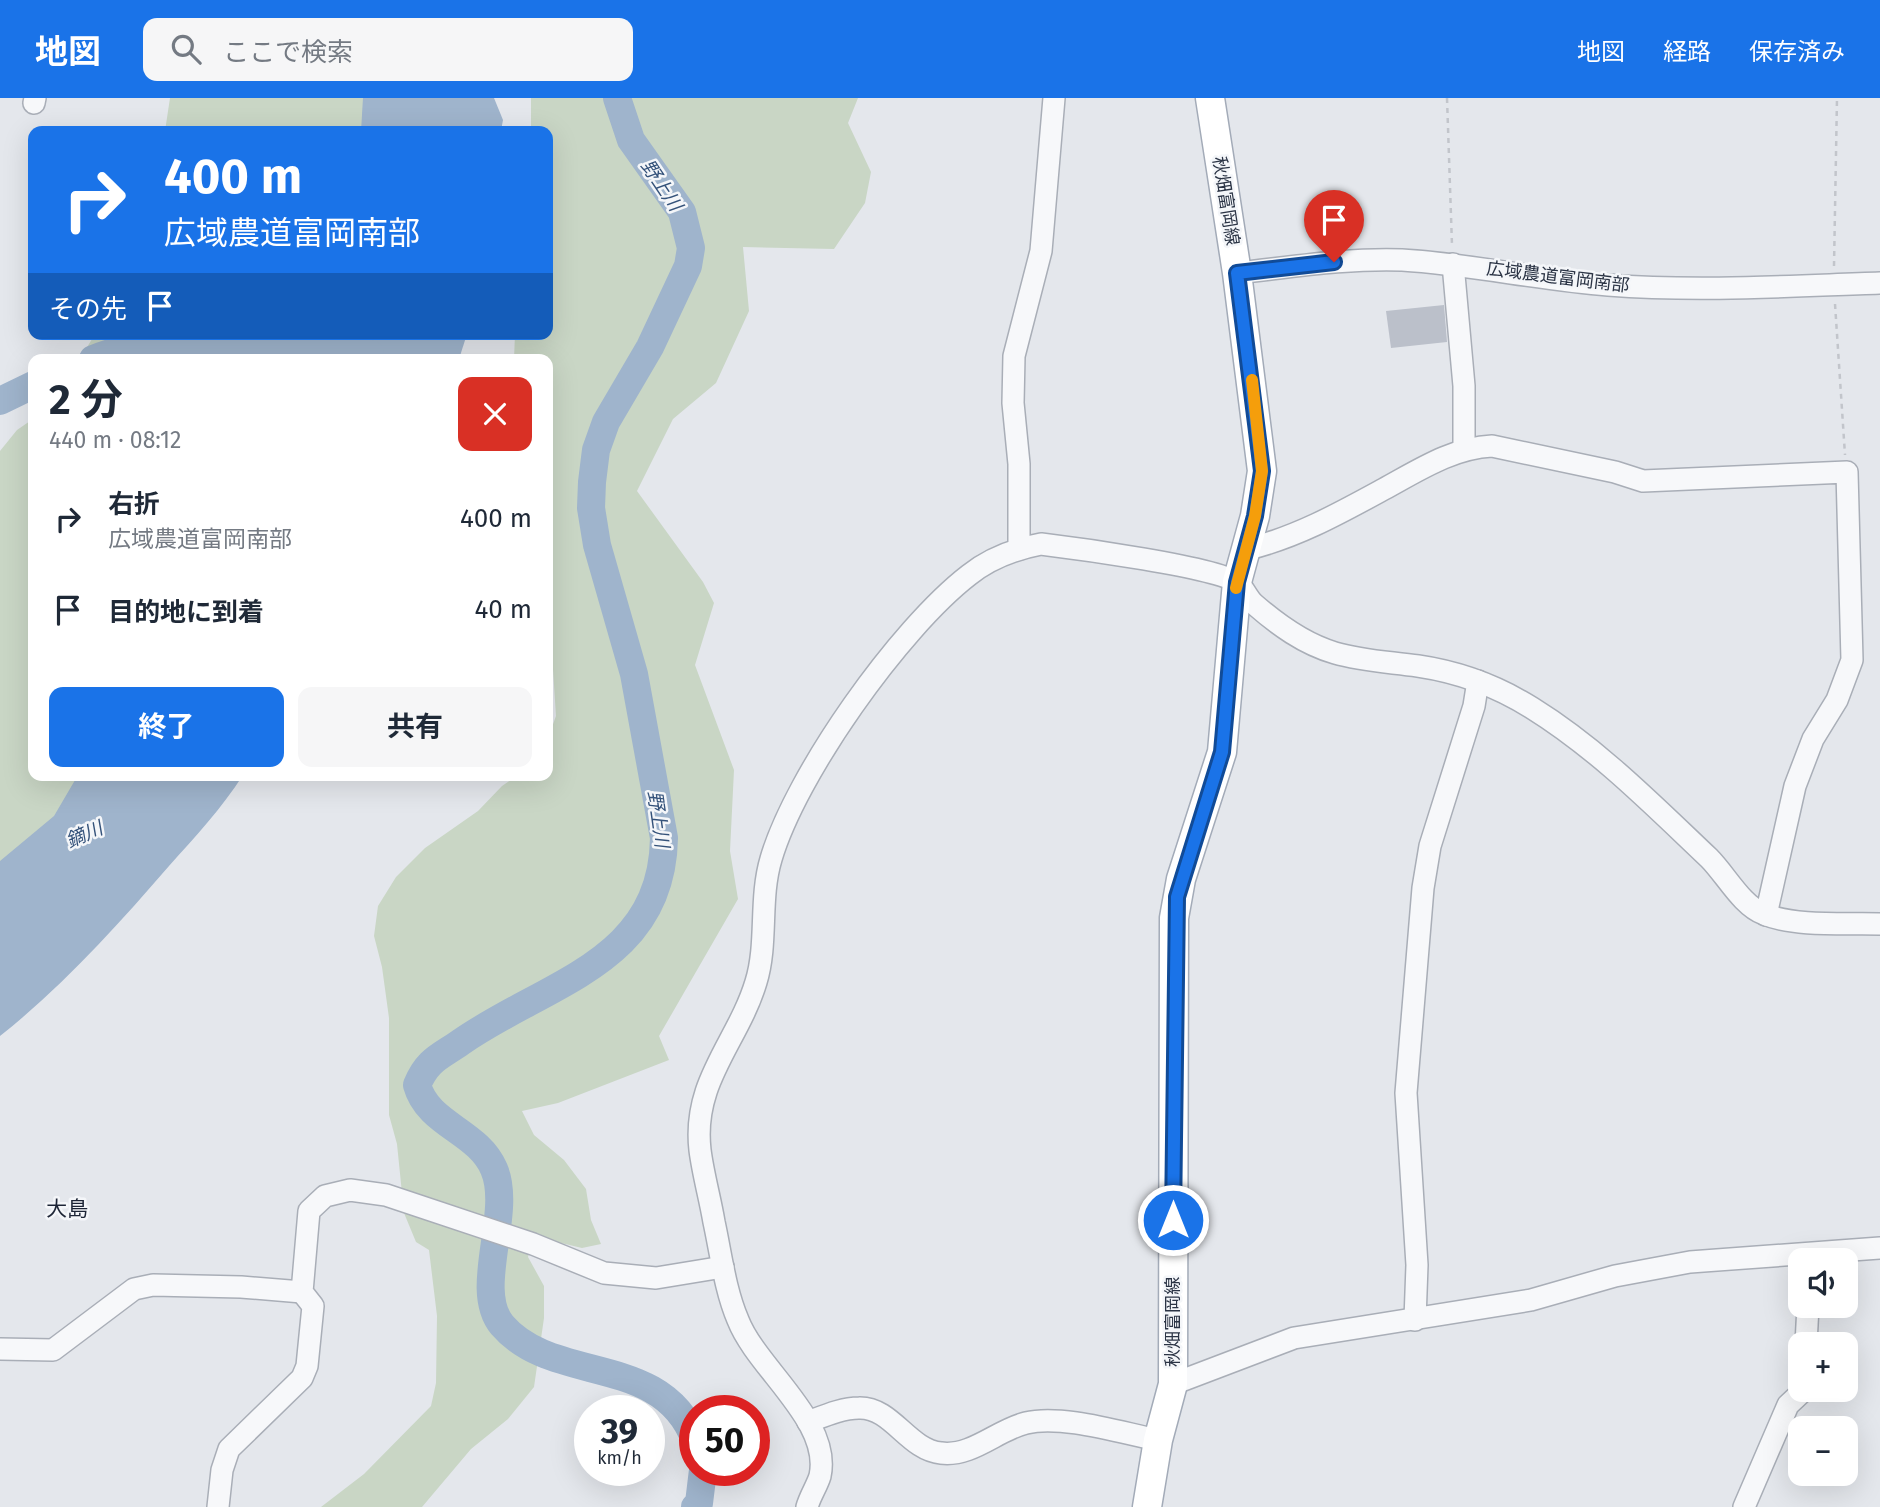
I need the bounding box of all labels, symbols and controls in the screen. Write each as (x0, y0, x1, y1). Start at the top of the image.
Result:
search box (143, 18, 633, 81)
icon: search (167, 30, 205, 68)
text: 地図 (35, 32, 101, 72)
text: ここで検索 (223, 37, 353, 68)
text: 地図 (1577, 38, 1625, 66)
text: 経路 (1663, 38, 1711, 66)
text: 保存済み (1749, 38, 1845, 66)
text: 400 m (164, 147, 302, 206)
icon: right (49, 154, 140, 245)
water label: 野上川 (636, 155, 688, 217)
street label: 秋畑富岡線 (1208, 155, 1244, 247)
pin (1304, 190, 1364, 262)
icon: arrive (1315, 201, 1353, 239)
text: 広域農道富岡南部 (164, 214, 420, 252)
street label: 広域農道富岡南部 (1485, 257, 1631, 297)
icon: arrive (141, 287, 179, 325)
text: その先 (49, 294, 127, 325)
text: 2 分 (49, 375, 123, 425)
button: close (458, 377, 532, 451)
text: 440 m · 08:12 (49, 426, 181, 454)
text: 右折 (108, 489, 160, 520)
icon: right (49, 500, 87, 538)
text: 400 m (460, 503, 532, 534)
text: 広域農道富岡南部 (108, 525, 292, 553)
icon: arrive (49, 591, 87, 629)
text: 40 m (474, 594, 532, 625)
text: 目的地に到着 (108, 597, 264, 628)
button: 終了 (49, 687, 284, 767)
button: 共有 (298, 687, 532, 767)
water label: 野上川 (643, 789, 674, 851)
water label: 鏑川 (62, 815, 108, 853)
position arrow (1136, 1183, 1210, 1257)
district label: 大島 (46, 1196, 88, 1222)
map controls (1788, 1248, 1858, 1486)
button: sound (1788, 1248, 1858, 1318)
street label: 秋畑富岡線 (1162, 1277, 1184, 1367)
button: + (1788, 1332, 1858, 1402)
speed limit sign: 50 (679, 1395, 770, 1486)
text: 39 (601, 1410, 638, 1452)
button: − (1788, 1416, 1858, 1486)
text: km/h (597, 1447, 642, 1469)

